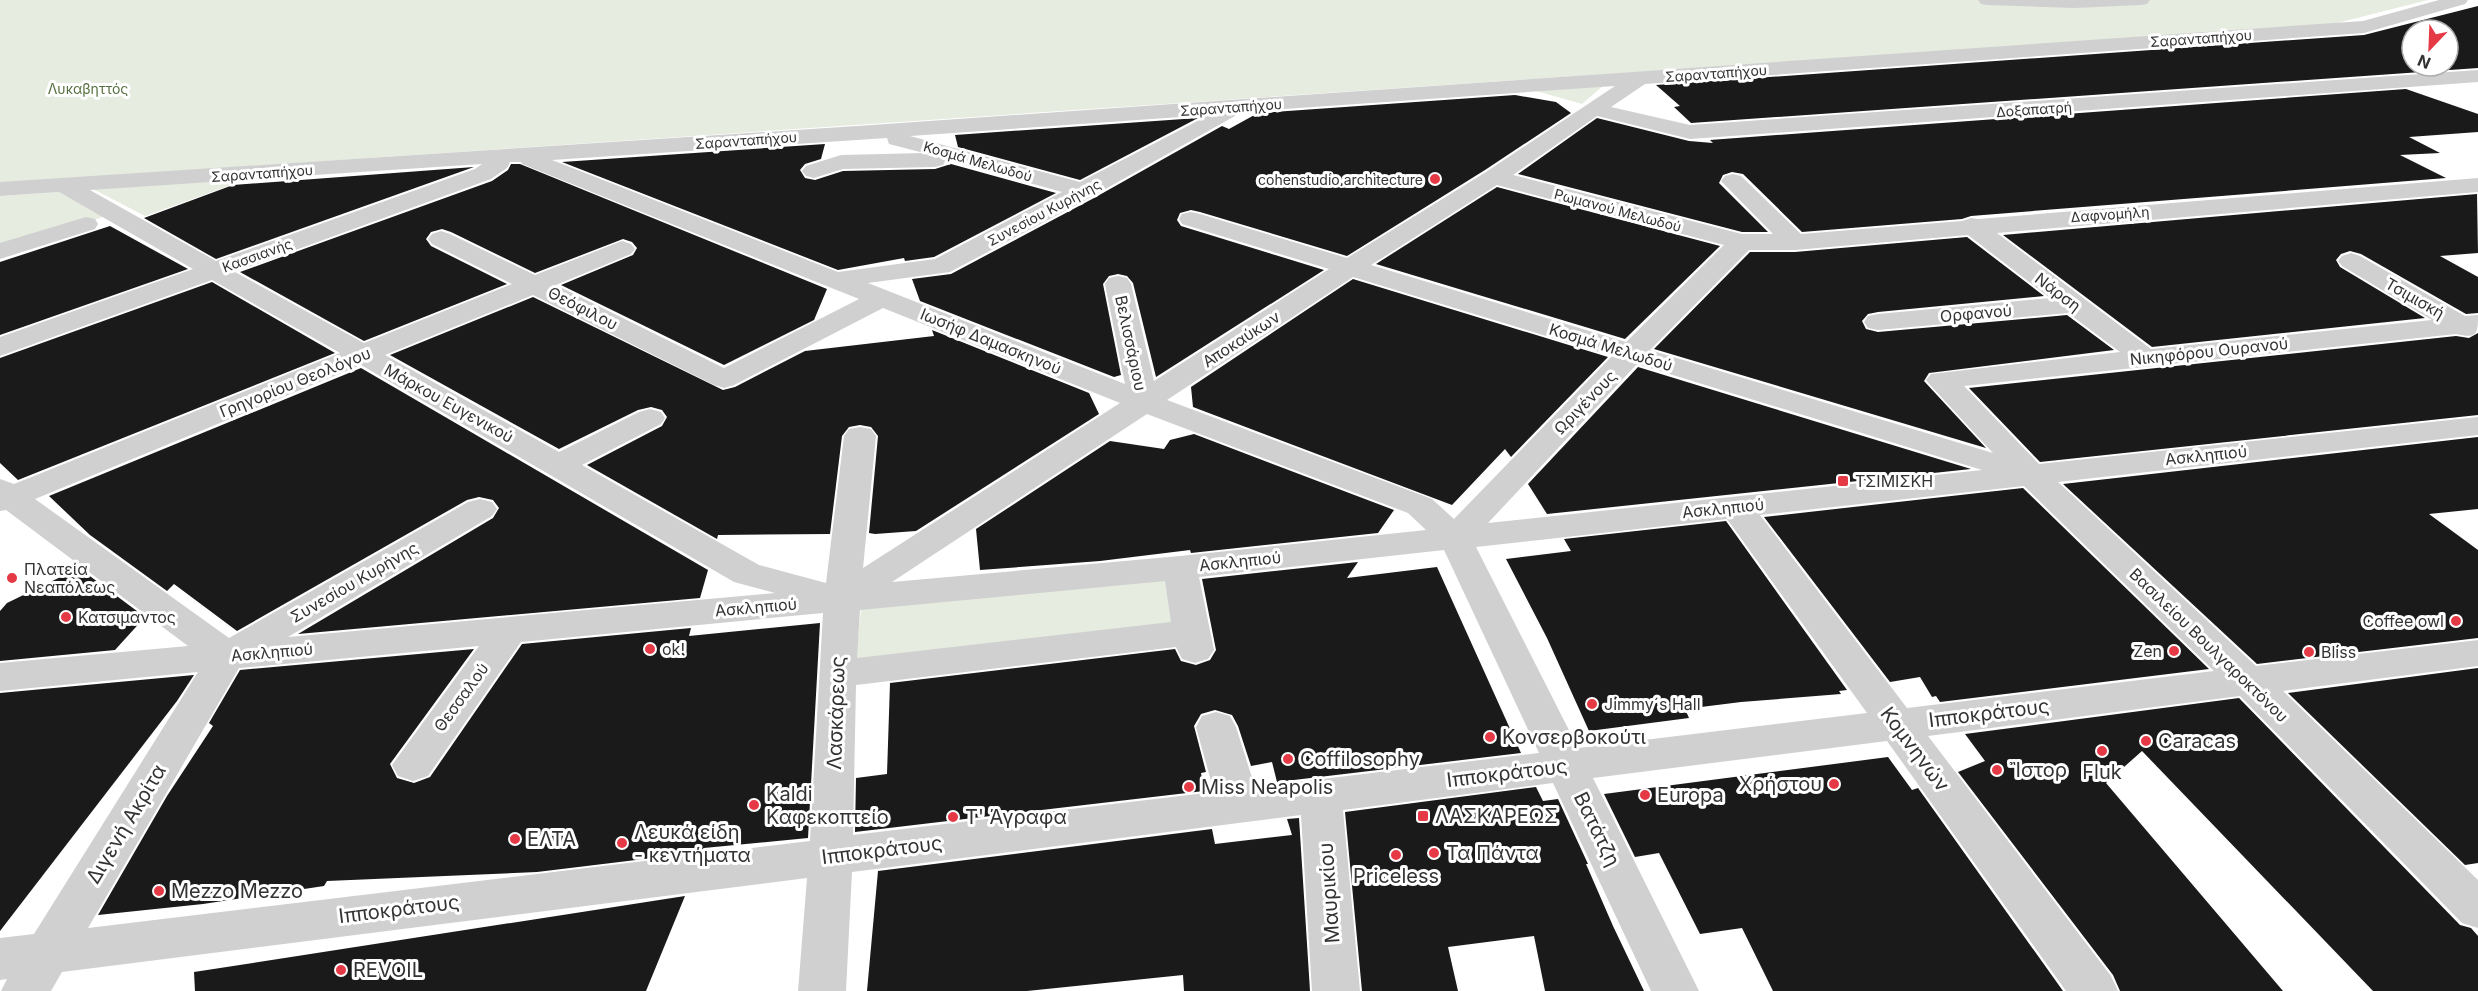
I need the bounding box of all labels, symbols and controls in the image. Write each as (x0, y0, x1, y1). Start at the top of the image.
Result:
north arrow (2400, 18, 2460, 78)
street label: Σαρανταπήχου (2149, 26, 2253, 50)
text: N (2415, 50, 2434, 73)
street label: Σαρανταπήχου (1664, 61, 1768, 85)
park label: Λυκαβηττός (48, 80, 128, 97)
street label: Σαρανταπήχου (1179, 95, 1283, 119)
street label: Δοξαπατρή (1996, 98, 2072, 120)
street label: Σαρανταπήχου (694, 128, 798, 152)
street label: Κοσμά Μελωδού (922, 137, 1034, 185)
street label: Σαρανταπήχου (210, 161, 314, 185)
place label: cohenstudio.architecture (1258, 171, 1423, 188)
marker: cohenstudio.architecture (1428, 172, 1442, 186)
street label: Συνεσίου Κυρήνης (984, 175, 1104, 249)
street label: Ρωμανού Μελωδού (1553, 185, 1683, 235)
street label: Δαφνομήλη (2070, 203, 2150, 225)
street label: Κασσιανής (220, 235, 294, 275)
street label: Νάρση (2031, 268, 2085, 316)
street label: Τσιμισκή (2382, 273, 2448, 323)
street label: Θεόφιλου (545, 282, 621, 334)
street label: Βελισσάριου (1111, 293, 1151, 393)
street label: Ορφανού (1939, 300, 2013, 326)
street label: Ιωσήφ Δαμασκηνού (918, 304, 1064, 378)
street label: Αποκαύκων (1199, 307, 1283, 371)
street label: Κοσμά Μελωδού (1547, 319, 1675, 375)
street label: Νικηφόρου Ουρανού (2129, 333, 2289, 369)
street label: Γρηγορίου Θεολόγου (217, 343, 373, 421)
street label: Μάρκου Ευγενικού (381, 359, 517, 447)
street label: Ωριγένους (1550, 366, 1620, 438)
street label: Ασκληπιού (2164, 441, 2248, 469)
place label: ΤΣΙΜΙΣΚΗ (1855, 471, 1933, 491)
marker: ΤΣΙΜΙΣΚΗ (1836, 474, 1850, 488)
street label: Ασκληπιού (1681, 494, 1765, 522)
street label: Συνεσίου Κυρήνης (287, 537, 421, 627)
street label: Ασκληπιού (1198, 547, 1282, 575)
place label: Πλατεία Νεαπόλεως (24, 559, 115, 597)
street label: Βασιλείου Βουλγαροκτόνου (2125, 564, 2293, 726)
marker: Πλατεία Νεαπόλεως (5, 571, 19, 585)
street label: Ασκληπιού (714, 593, 798, 621)
place label: Κατσιμαντος (78, 607, 176, 627)
marker: Κατσιμαντος (59, 610, 73, 624)
place label: Coffee owl (2363, 611, 2444, 631)
marker: Coffee owl (2449, 614, 2463, 628)
street label: Ασκληπιού (230, 638, 314, 666)
place label: ok! (662, 639, 685, 659)
place label: Zen (2133, 641, 2162, 661)
marker: ok! (643, 642, 657, 656)
place label: Bliss (2321, 642, 2356, 662)
marker: Zen (2167, 644, 2181, 658)
marker: Bliss (2302, 645, 2316, 659)
street label: Λασκάρεως (822, 656, 850, 770)
street label: Θεσσαλού (429, 659, 493, 735)
place label: Jimmy´s Hall (1604, 694, 1701, 714)
street label: Ιπποκράτους (1927, 694, 2051, 732)
marker: Jimmy´s Hall (1585, 697, 1599, 711)
street label: Κομνηνών (1875, 702, 1955, 796)
place label: Κονσερβοκούτι (1502, 725, 1647, 749)
place label: Caracas (2158, 729, 2236, 753)
marker: Κονσερβοκούτι (1483, 730, 1497, 744)
marker: Caracas (2139, 734, 2153, 748)
marker: Fluk (2095, 744, 2109, 758)
place label: Coffilosophy (1300, 747, 1420, 771)
marker: Coffilosophy (1281, 752, 1295, 766)
street label: Ιπποκράτους (1445, 754, 1569, 792)
place label: Ἲστορ (2009, 758, 2067, 782)
street label: Διγενή Ακρίτα (81, 760, 171, 888)
place label: Fluk (2082, 760, 2122, 784)
marker: Ἲστορ (1990, 763, 2004, 777)
place label: Χρήστου (1739, 772, 1822, 796)
place label: Miss Neapolis (1201, 775, 1333, 799)
marker: Χρήστου (1827, 777, 1841, 791)
marker: Miss Neapolis (1182, 780, 1196, 794)
place label: Kaldi Καφεκοπτείο (766, 782, 889, 829)
place label: Europa (1657, 783, 1724, 807)
street label: Βατάτζη (1569, 788, 1625, 870)
marker: Europa (1638, 788, 1652, 802)
marker: Kaldi Καφεκοπτείο (747, 798, 761, 812)
place label: ΛΑΣΚΑΡΕΩΣ (1435, 804, 1558, 828)
place label: Τ' Άγραφα (965, 805, 1067, 829)
marker: ΛΑΣΚΑΡΕΩΣ (1416, 809, 1430, 823)
marker: Τ' Άγραφα (946, 810, 960, 824)
place label: Λευκά είδη - κεντήματα (634, 820, 751, 867)
place label: ΕΛΤΑ (527, 827, 576, 851)
street label: Ιπποκράτους (820, 831, 944, 869)
marker: ΕΛΤΑ (508, 832, 522, 846)
marker: Λευκά είδη - κεντήματα (615, 836, 629, 850)
place label: Τα Πάντα (1446, 841, 1539, 865)
street label: Μαυρικίου (1314, 842, 1344, 944)
marker: Τα Πάντα (1427, 846, 1441, 860)
marker: Priceless (1389, 848, 1403, 862)
place label: Priceless (1353, 864, 1439, 888)
place label: Mezzo Mezzo (171, 879, 303, 903)
marker: Mezzo Mezzo (152, 884, 166, 898)
street label: Ιπποκράτους (337, 890, 461, 928)
place label: REVOIL (353, 958, 423, 982)
marker: REVOIL (334, 963, 348, 977)

